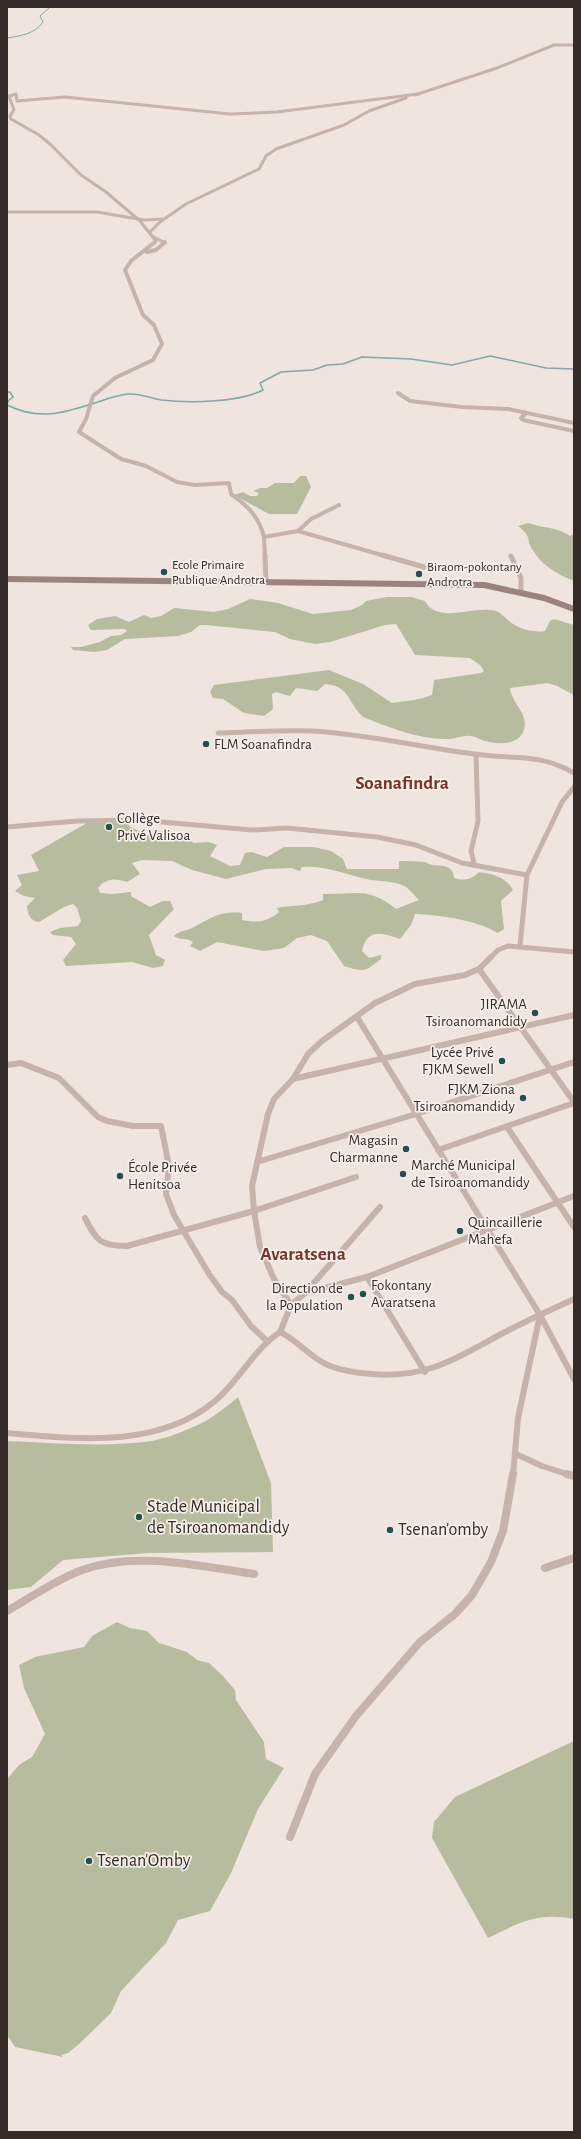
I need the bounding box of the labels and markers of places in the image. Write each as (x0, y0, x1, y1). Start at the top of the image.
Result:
place label: Ecole Primaire Publique Androtra (172, 559, 265, 587)
place label: Biraom-pokontany Androtra (427, 561, 522, 589)
marker: Ecole Primaire Publique Androtra (159, 567, 169, 577)
marker: Biraom-pokontany Androtra (414, 569, 424, 579)
place label: FLM Soanafindra (214, 737, 312, 752)
marker: FLM Soanafindra (201, 739, 211, 749)
place label: Collège Privé Valisoa (117, 811, 190, 843)
marker: Collège Privé Valisoa (104, 822, 114, 832)
place label: JIRAMA Tsiroanomandidy (425, 997, 528, 1029)
marker: JIRAMA Tsiroanomandidy (530, 1008, 540, 1018)
place label: Lycée Privé FJKM Sewell (422, 1045, 494, 1077)
marker: Lycée Privé FJKM Sewell (497, 1056, 507, 1066)
place label: FJKM Ziona Tsiroanomandidy (413, 1082, 516, 1114)
marker: FJKM Ziona Tsiroanomandidy (518, 1093, 528, 1103)
place label: Magasin Charmanne (330, 1133, 398, 1165)
marker: Magasin Charmanne (401, 1144, 411, 1154)
place label: École Privée Henitsoa (128, 1158, 197, 1192)
place label: Marché Municipal de Tsiroanomandidy (411, 1158, 530, 1190)
marker: Marché Municipal de Tsiroanomandidy (398, 1169, 408, 1179)
marker: École Privée Henitsoa (115, 1171, 125, 1181)
place label: Quincaillerie Mahefa (468, 1215, 543, 1247)
marker: Quincaillerie Mahefa (455, 1226, 465, 1236)
place label: Fokontany Avaratsena (371, 1278, 436, 1310)
place label: Direction de la Population (266, 1281, 343, 1313)
marker: Fokontany Avaratsena (358, 1289, 368, 1299)
marker: Direction de la Population (346, 1292, 356, 1302)
place label: Stade Municipal de Tsiroanomandidy (147, 1498, 290, 1537)
marker: Stade Municipal de Tsiroanomandidy (134, 1512, 144, 1522)
place label: Tsenan'omby (398, 1521, 489, 1539)
marker: Tsenan'omby (385, 1525, 395, 1535)
place label: Tsenan'Omby (97, 1852, 191, 1870)
marker: Tsenan'Omby (84, 1856, 94, 1866)

